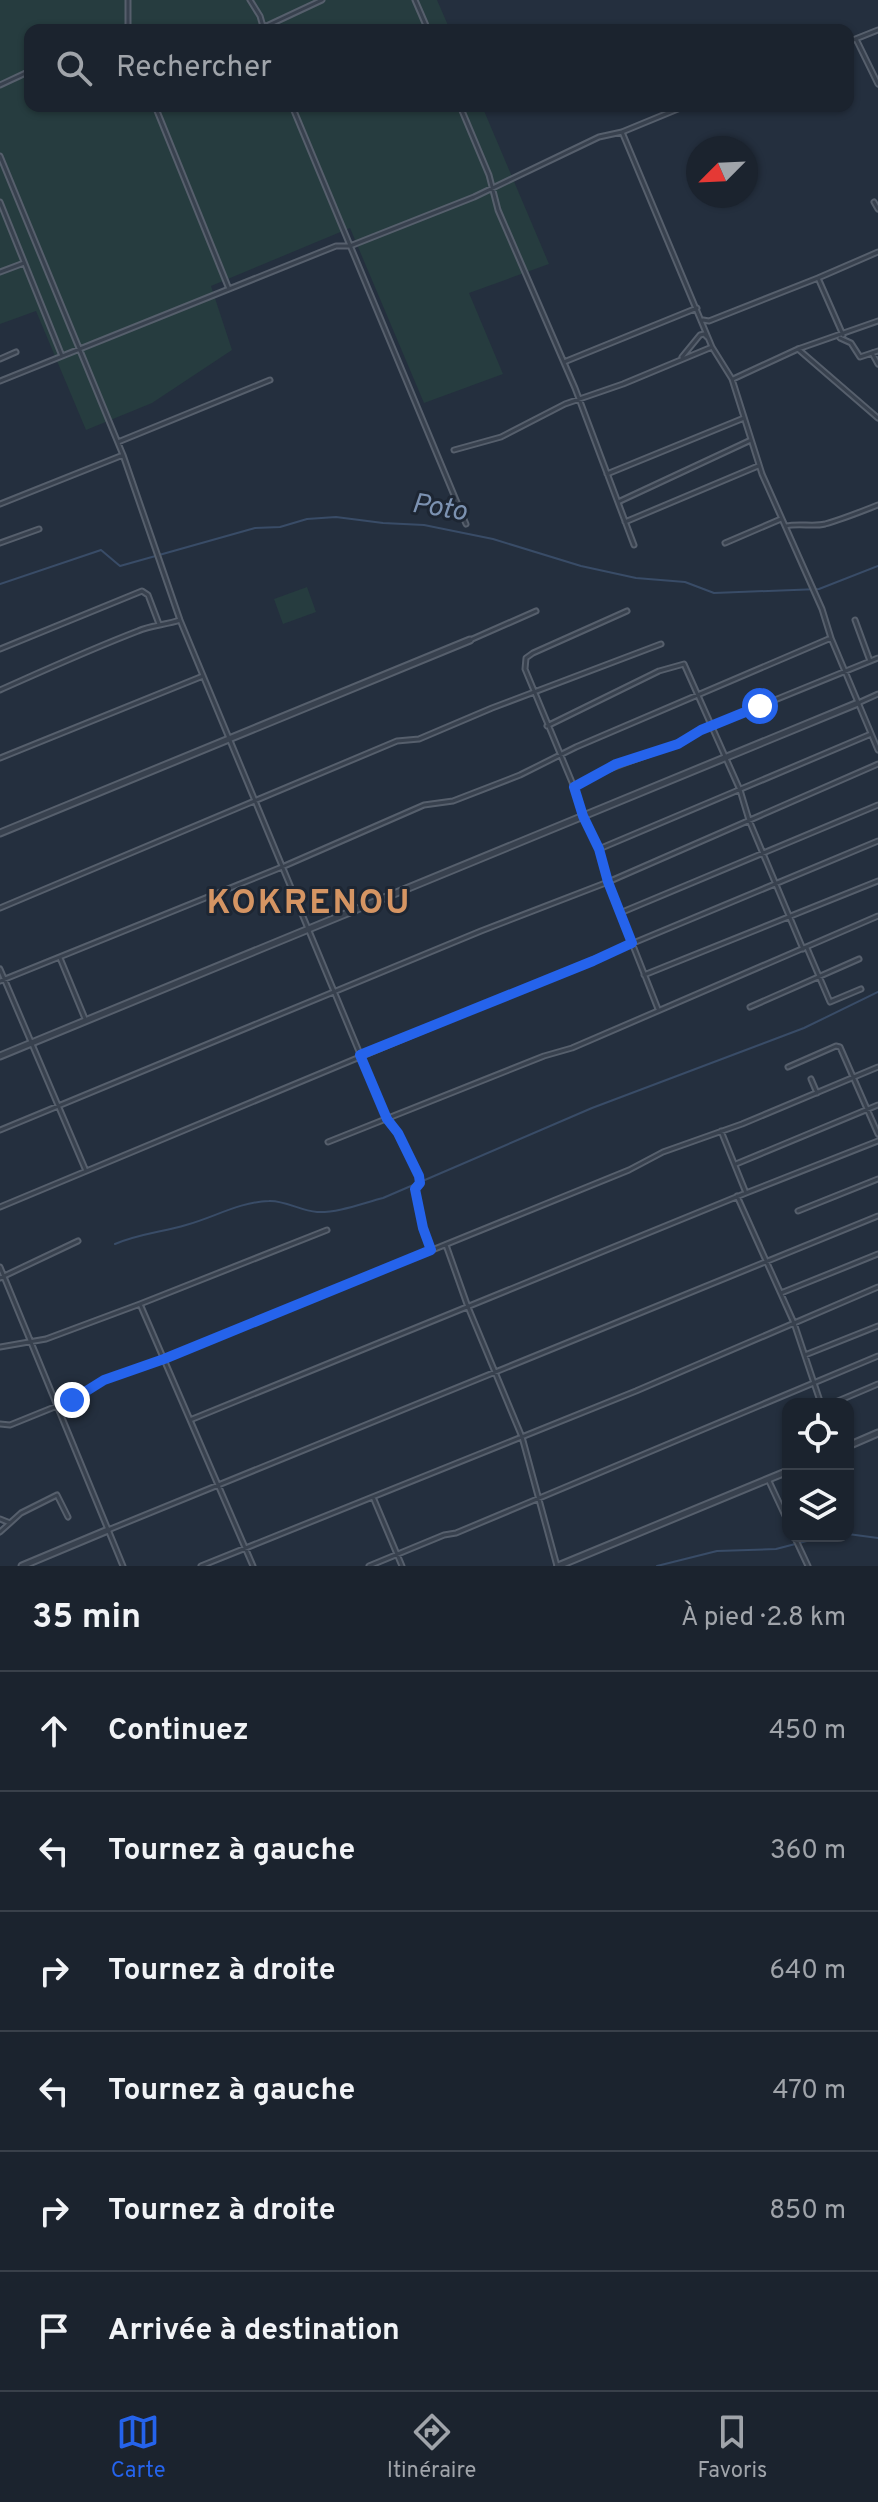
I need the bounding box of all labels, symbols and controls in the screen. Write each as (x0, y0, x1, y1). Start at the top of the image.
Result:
search box (24, 24, 854, 112)
icon: search (52, 46, 96, 90)
text: Rechercher (116, 50, 272, 87)
north arrow (686, 136, 758, 208)
water label: Poto (409, 487, 469, 531)
route start (742, 688, 778, 724)
district label: KOKRENOU (207, 883, 411, 926)
route end (54, 1382, 90, 1418)
map controls (782, 1398, 854, 1542)
button: locate (782, 1398, 854, 1470)
button: layers (782, 1470, 854, 1542)
text: 35 min (32, 1597, 141, 1640)
text: À pied · 2.8 km (681, 1602, 846, 1635)
icon: ahead (32, 1709, 76, 1753)
text: Continuez (108, 1713, 249, 1750)
text: 450 m (769, 1715, 846, 1748)
icon: left (32, 1829, 76, 1873)
text: Tournez à gauche (108, 1833, 355, 1870)
text: 360 m (770, 1835, 846, 1868)
icon: right (32, 1949, 76, 1993)
text: Tournez à droite (108, 1953, 336, 1990)
text: 640 m (770, 1955, 846, 1988)
icon: left (32, 2069, 76, 2113)
text: Tournez à gauche (108, 2073, 355, 2110)
text: 470 m (772, 2075, 846, 2108)
icon: right (32, 2189, 76, 2233)
text: Tournez à droite (108, 2193, 336, 2230)
text: 850 m (769, 2195, 846, 2228)
icon: arrive (32, 2309, 76, 2353)
text: Arrivée à destination (108, 2313, 400, 2350)
tab: Carte (111, 2410, 166, 2485)
tab: Itinéraire (387, 2410, 476, 2485)
tab: Favoris (698, 2410, 767, 2485)

